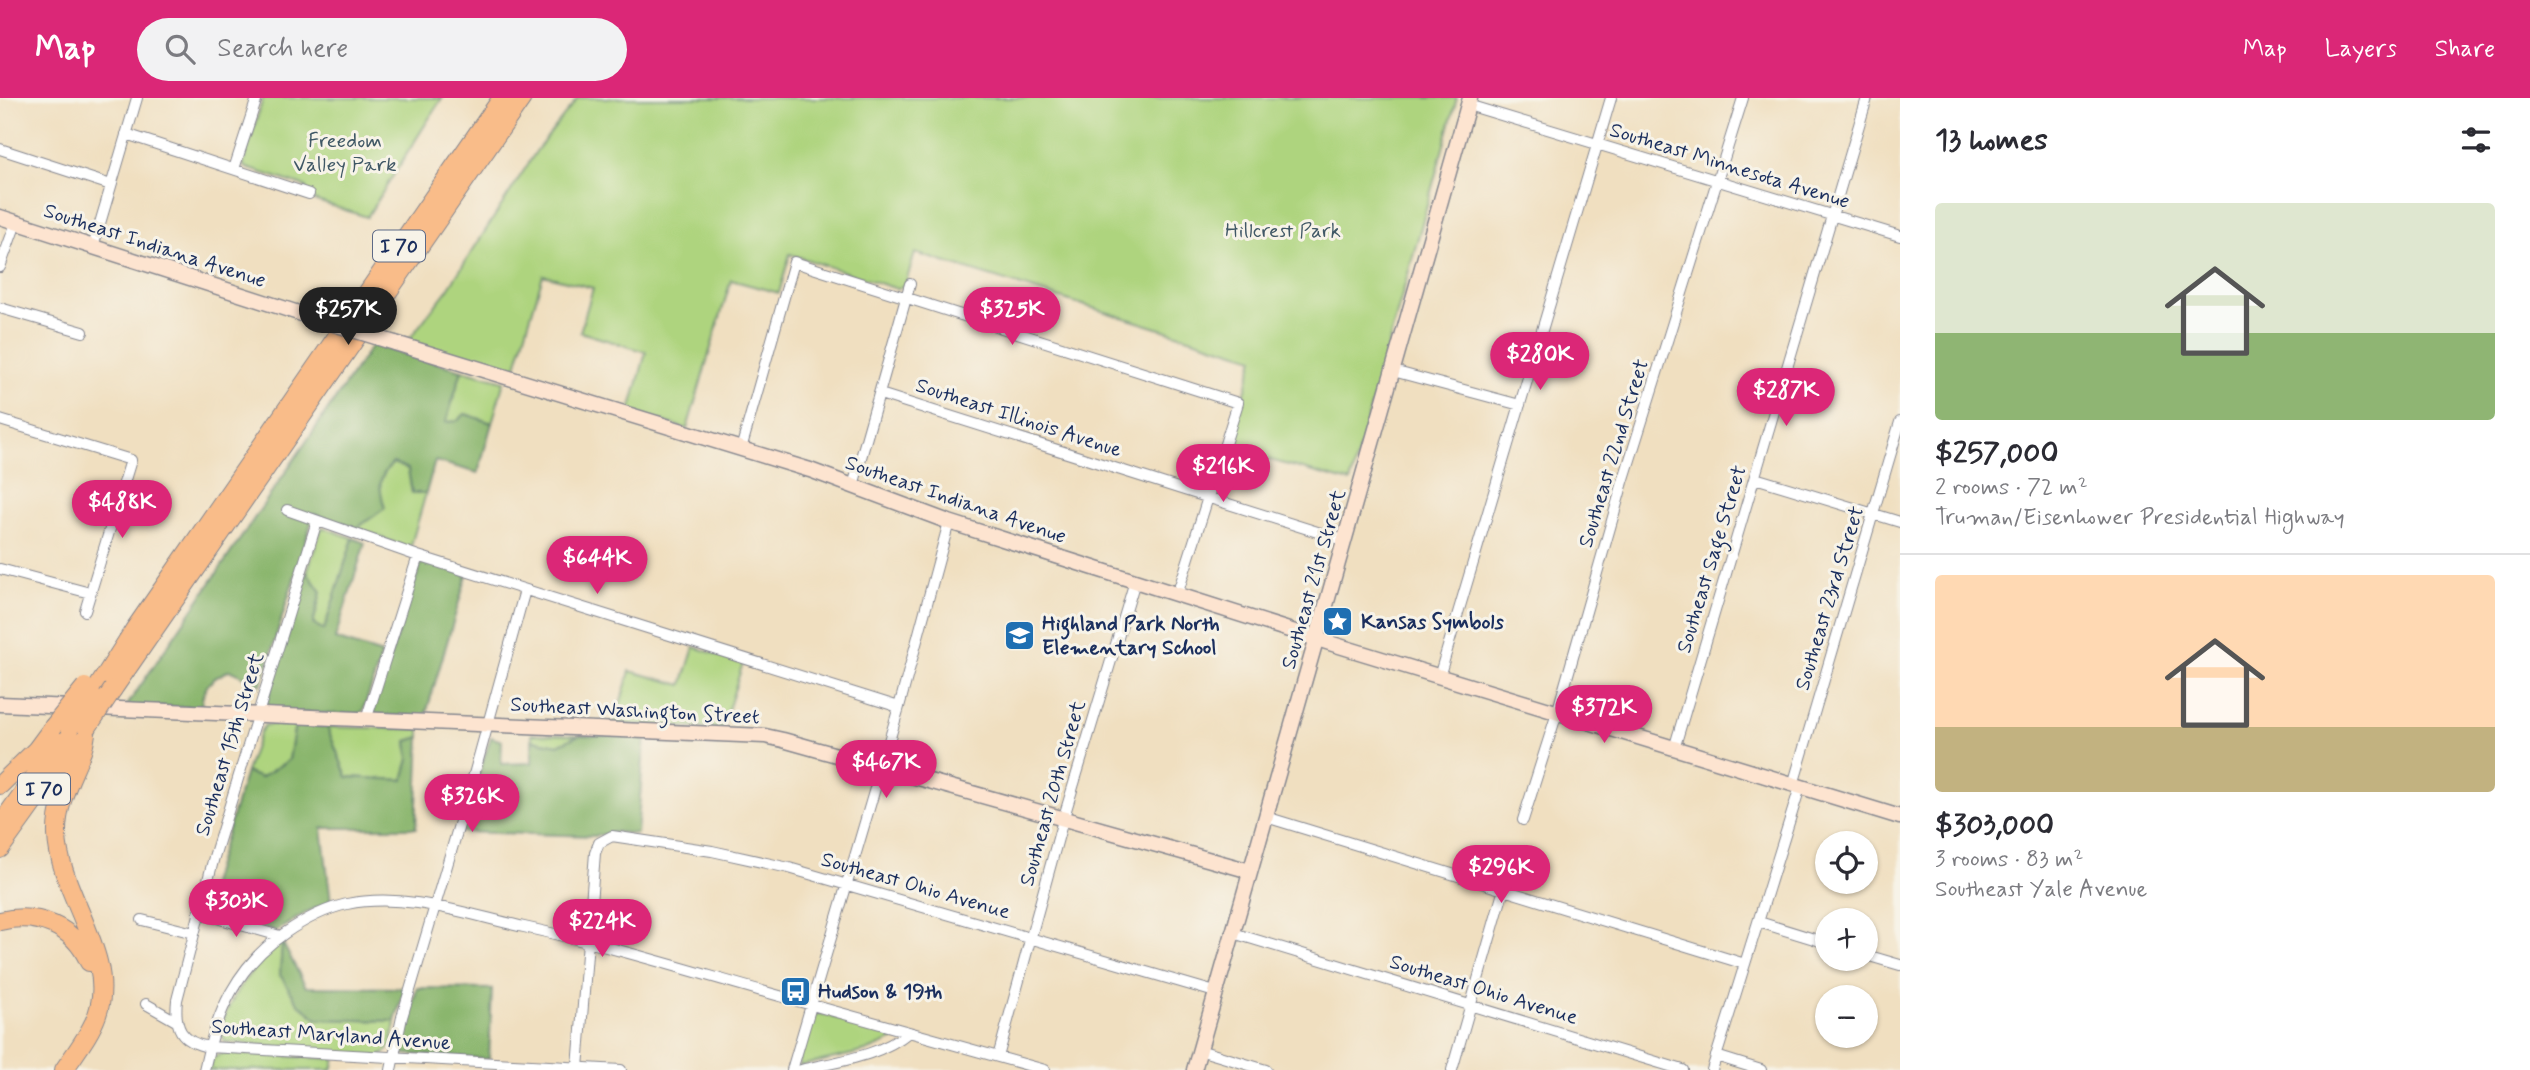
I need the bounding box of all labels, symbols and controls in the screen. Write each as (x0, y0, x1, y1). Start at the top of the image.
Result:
search box (137, 18, 627, 81)
text: Map (35, 27, 95, 71)
icon: search (161, 30, 199, 68)
text: Search here (217, 32, 348, 66)
text: Map (2243, 34, 2287, 65)
text: Layers (2325, 34, 2397, 65)
text: Share (2435, 34, 2495, 65)
street label: Southeast Minnesota Avenue (1606, 116, 1853, 216)
text: 13 homes (1935, 121, 2048, 160)
icon: filters (2457, 121, 2495, 159)
park label: Freedom Valley Park (293, 127, 397, 179)
street label: Southeast Indiana Avenue (40, 197, 269, 295)
park label: Hillcrest Park (1225, 217, 1341, 245)
road number: I 70 (373, 230, 425, 262)
icon: home (2152, 248, 2278, 374)
pin: $257K (299, 288, 397, 347)
pin: $325K (963, 288, 1061, 347)
text: $257K (315, 295, 381, 325)
text: $325K (979, 295, 1045, 325)
pin: $280K (1491, 332, 1589, 392)
text: $280K (1506, 340, 1574, 370)
street label: Southeast 22nd Street (1572, 356, 1656, 551)
pin: $287K (1737, 368, 1835, 428)
street label: Southeast Illinois Avenue (912, 371, 1125, 465)
text: $287K (1753, 376, 1819, 406)
text: $257,000 (1935, 434, 2059, 473)
pin: $216K (1174, 444, 1272, 504)
street label: Southeast Indiana Avenue (841, 449, 1070, 551)
text: $216K (1192, 452, 1254, 482)
street label: Southeast Sage Street (1670, 462, 1756, 657)
text: 2 rooms · 72 m² (1935, 473, 2088, 503)
pin: $488K (73, 480, 171, 540)
street label: Southeast 21st Street (1275, 485, 1353, 673)
text: $488K (88, 488, 156, 518)
street label: Southeast 23rd Street (1789, 503, 1871, 694)
text: Truman/Eisenhower Presidential Highway (1935, 503, 2345, 533)
pin: $644K (548, 536, 646, 596)
text: $644K (562, 544, 632, 574)
place icon: Kansas Symbols (1321, 604, 1355, 638)
place label: Kansas Symbols (1361, 608, 1505, 636)
place label: Highland Park North Elementary School (1042, 610, 1220, 662)
school or university icon: Highland Park North Elementary School (1002, 618, 1036, 652)
icon: home (2152, 620, 2278, 746)
street label: Southeast 15th Street (189, 649, 271, 839)
pin: $372K (1555, 686, 1653, 745)
street label: Southeast Washington Street (510, 690, 760, 734)
text: $372K (1571, 693, 1637, 723)
street label: Southeast 20th Street (1013, 696, 1093, 890)
pin: $467K (837, 740, 935, 800)
text: $467K (852, 748, 920, 778)
road number: I 70 (18, 774, 70, 804)
pin: $326K (423, 774, 521, 834)
text: $326K (440, 782, 504, 812)
text: $303,000 (1935, 806, 2054, 845)
map controls (1815, 831, 1878, 1048)
button: locate (1815, 831, 1878, 894)
text: 3 rooms · 83 m² (1935, 845, 2083, 875)
street label: Southeast Ohio Avenue (818, 846, 1014, 926)
pin: $296K (1452, 846, 1550, 905)
text: $296K (1468, 853, 1534, 883)
text: Southeast Yale Avenue (1935, 875, 2147, 905)
pin: $303K (187, 880, 285, 939)
text: $303K (205, 887, 267, 917)
pin: $224K (553, 900, 651, 959)
text: $224K (569, 907, 635, 937)
button: + (1815, 908, 1878, 971)
street label: Southeast Ohio Avenue (1386, 948, 1581, 1032)
bus stop icon: Hudson & 19th (778, 974, 812, 1008)
place label: Hudson & 19th (818, 978, 943, 1006)
button: − (1815, 985, 1878, 1048)
street label: Southeast Maryland Avenue (210, 1013, 452, 1057)

